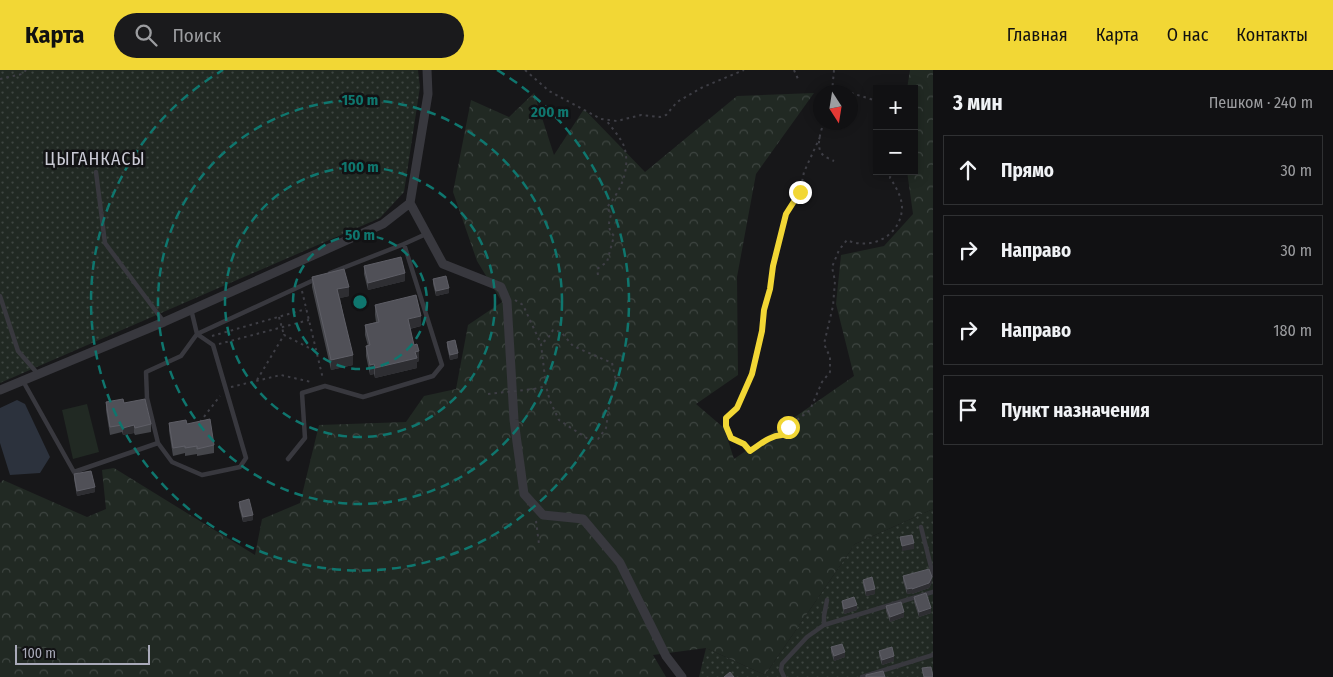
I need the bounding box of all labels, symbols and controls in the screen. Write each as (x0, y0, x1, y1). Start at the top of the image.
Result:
search box (114, 13, 464, 58)
text: Карта (25, 21, 84, 49)
icon: search (132, 21, 160, 49)
text: Поиск (172, 24, 221, 47)
text: Главная (1007, 24, 1068, 46)
text: Карта (1096, 24, 1139, 46)
text: О нас (1167, 24, 1208, 46)
text: Контакты (1236, 24, 1308, 46)
north arrow (813, 85, 858, 130)
map controls (873, 85, 918, 175)
button: + (873, 85, 918, 130)
text: 3 мин (953, 90, 1003, 116)
text: 150 m (342, 91, 378, 109)
text: Пешком · 240 m (1209, 93, 1313, 112)
text: 200 m (530, 103, 569, 121)
button: − (873, 130, 918, 175)
district label: ЦЫГАНКАСЫ (44, 148, 146, 170)
icon: ahead (954, 156, 982, 184)
text: 100 m (341, 158, 379, 176)
text: Прямо (1001, 159, 1054, 182)
text: 30 m (1280, 161, 1312, 180)
route end (789, 181, 812, 204)
text: 50 m (345, 226, 375, 244)
icon: right (954, 236, 982, 264)
text: Направо (1001, 239, 1071, 262)
text: 30 m (1280, 241, 1312, 260)
centre of rings (351, 293, 369, 311)
icon: right (954, 316, 982, 344)
text: Направо (1001, 319, 1071, 342)
text: 180 m (1273, 321, 1312, 340)
icon: arrive (954, 396, 982, 424)
text: Пункт назначения (1001, 399, 1150, 422)
route start (777, 416, 800, 439)
scale bar (15, 642, 150, 665)
text: 100 m (22, 645, 56, 662)

